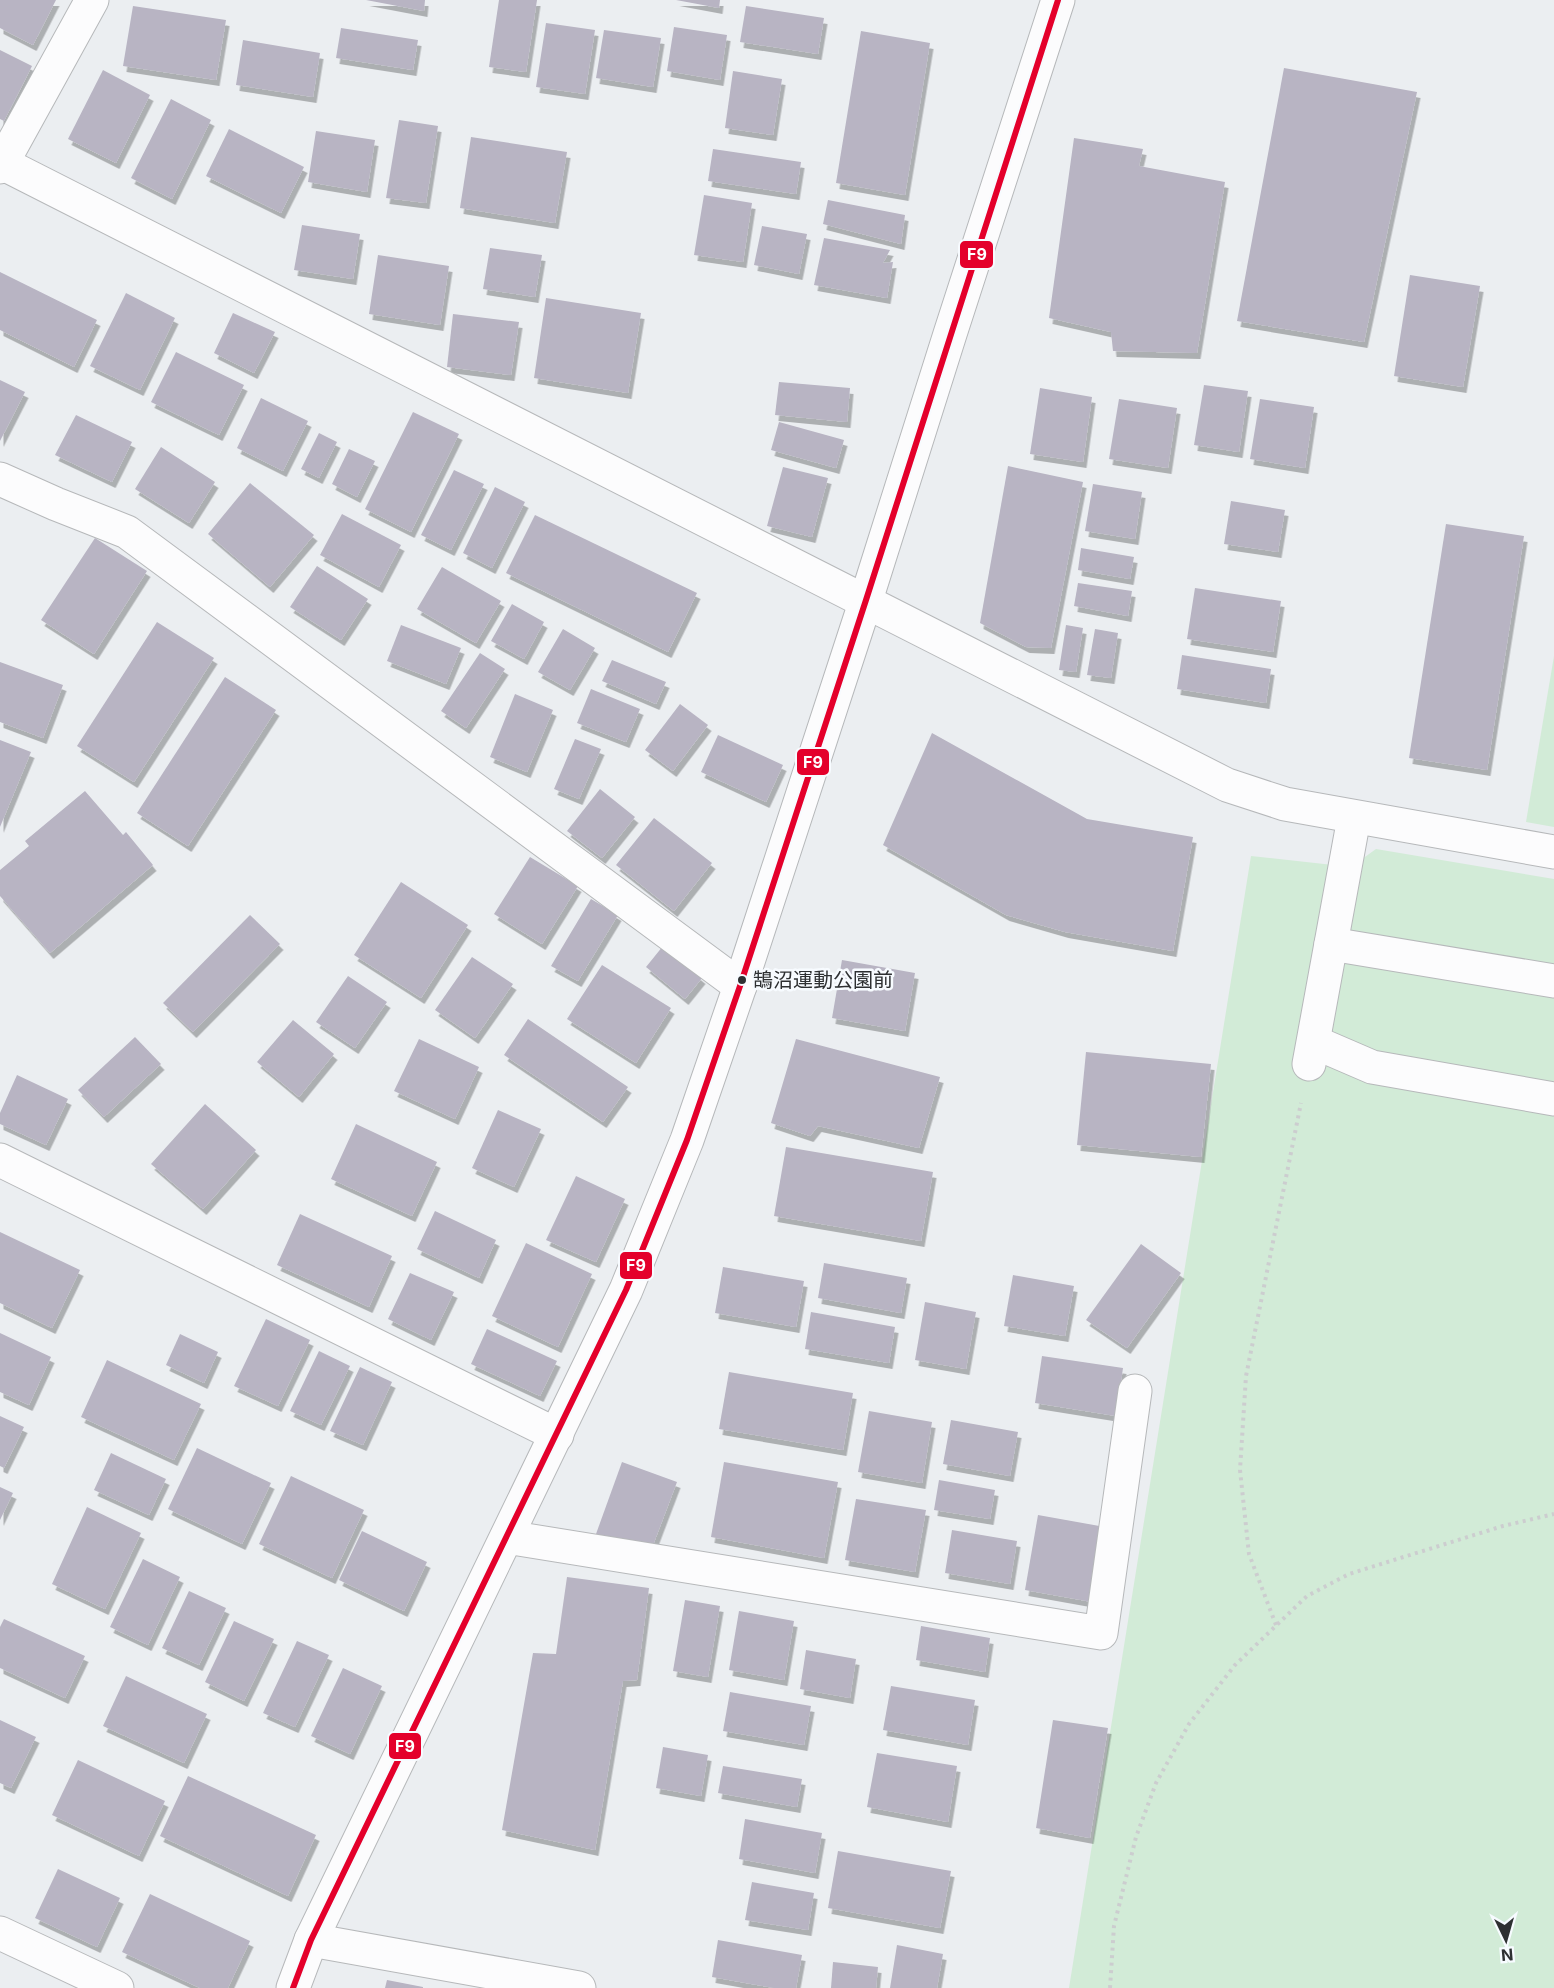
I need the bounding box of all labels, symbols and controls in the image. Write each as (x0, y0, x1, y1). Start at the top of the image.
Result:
line badge: F9 (959, 240, 994, 269)
text: F9 (967, 244, 987, 264)
line badge: F9 (796, 748, 830, 776)
text: F9 (803, 752, 823, 772)
place label: 鵠沼運動公園前 (753, 968, 893, 992)
marker: 鵠沼運動公園前 (736, 974, 748, 986)
line badge: F9 (619, 1251, 653, 1280)
text: F9 (626, 1255, 646, 1275)
line badge: F9 (388, 1732, 422, 1760)
text: F9 (395, 1736, 415, 1756)
north arrow (1476, 1910, 1536, 1970)
text: N (1500, 1944, 1514, 1965)

